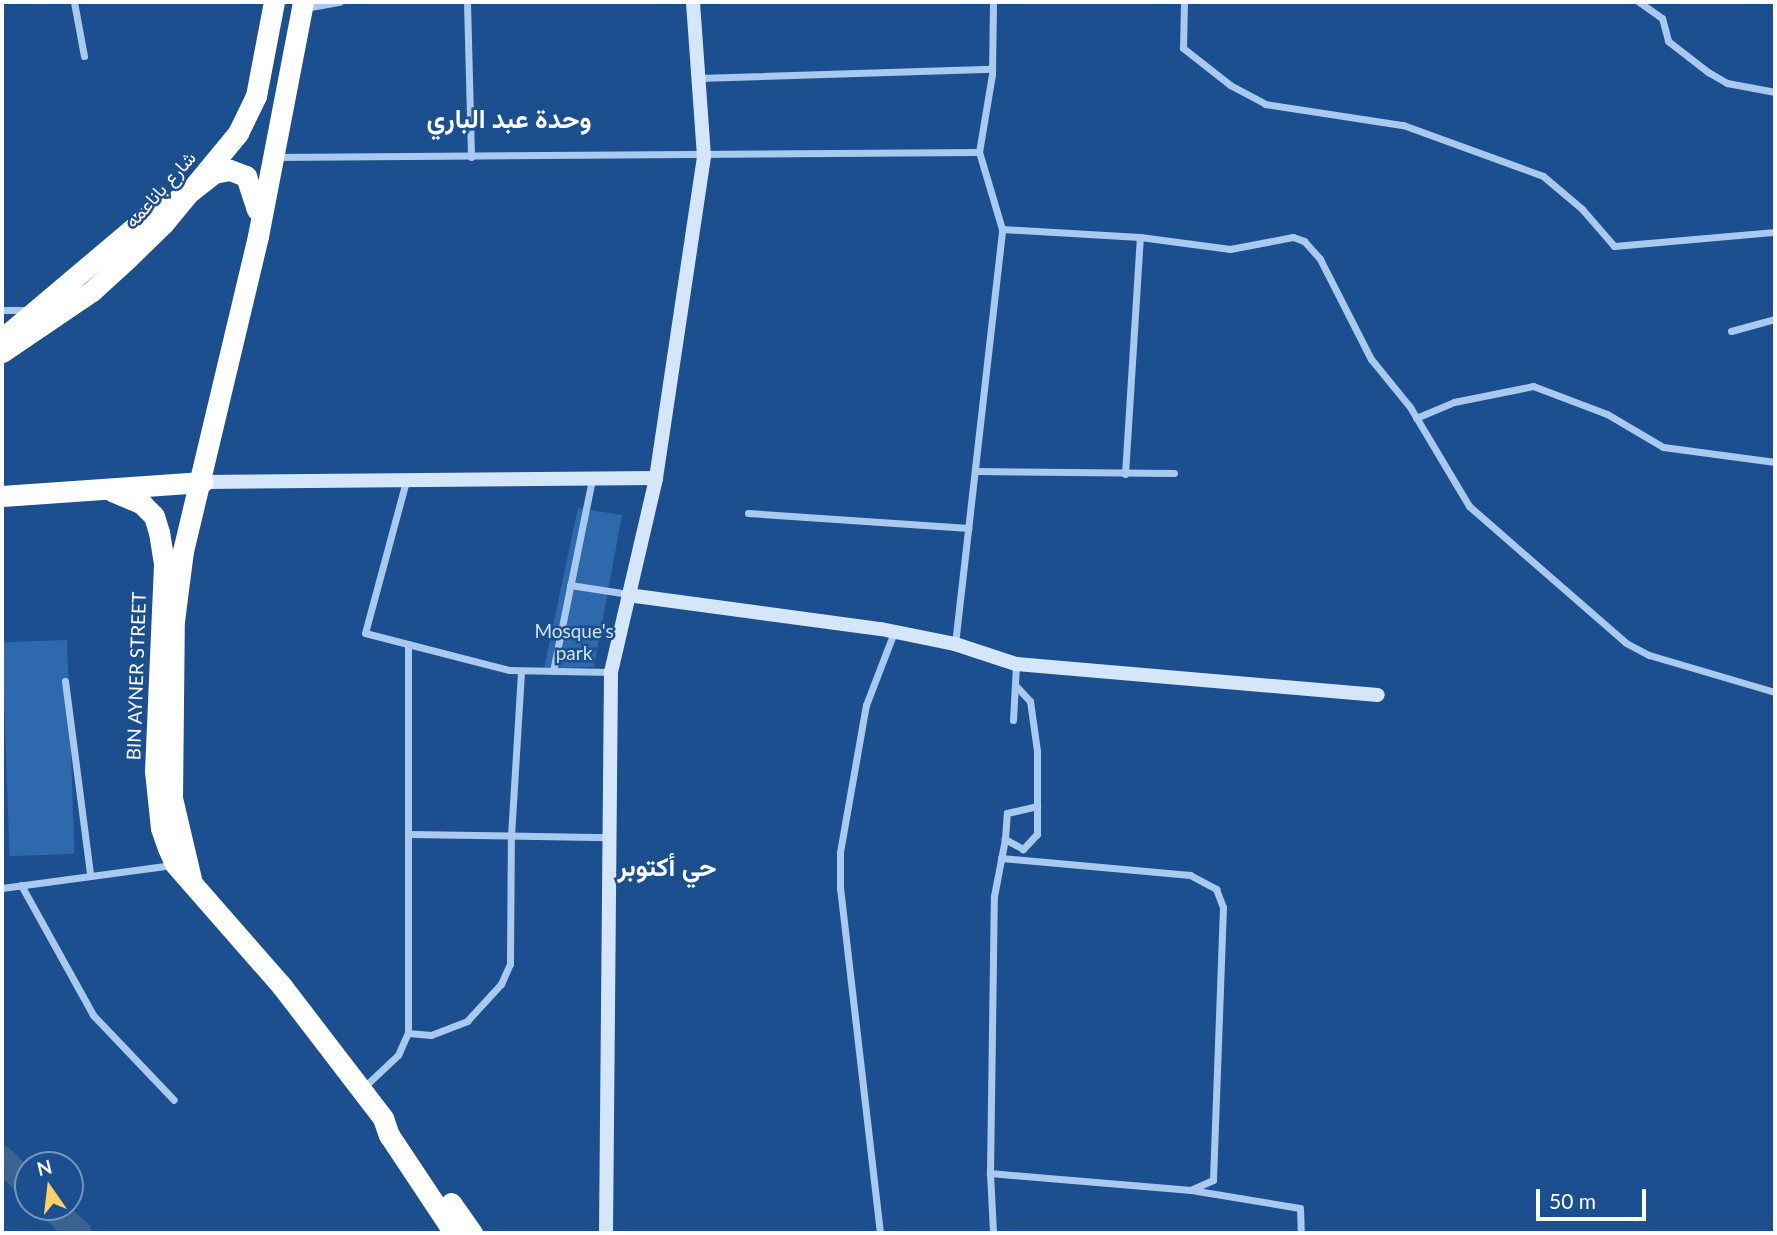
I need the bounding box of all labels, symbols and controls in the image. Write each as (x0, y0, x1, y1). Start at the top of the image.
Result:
district label: وحدة عبد الباري (427, 103, 591, 135)
street label: شارع باناعمه (120, 146, 200, 232)
street label: BIN AYNER STREET (122, 591, 150, 761)
park label: Mosque's park (534, 620, 614, 664)
district label: حي أكتوبر (618, 851, 716, 883)
north arrow (14, 1151, 84, 1221)
text: N (34, 1154, 54, 1180)
scale bar (1539, 1176, 1649, 1220)
text: 50 m (1549, 1188, 1596, 1213)

